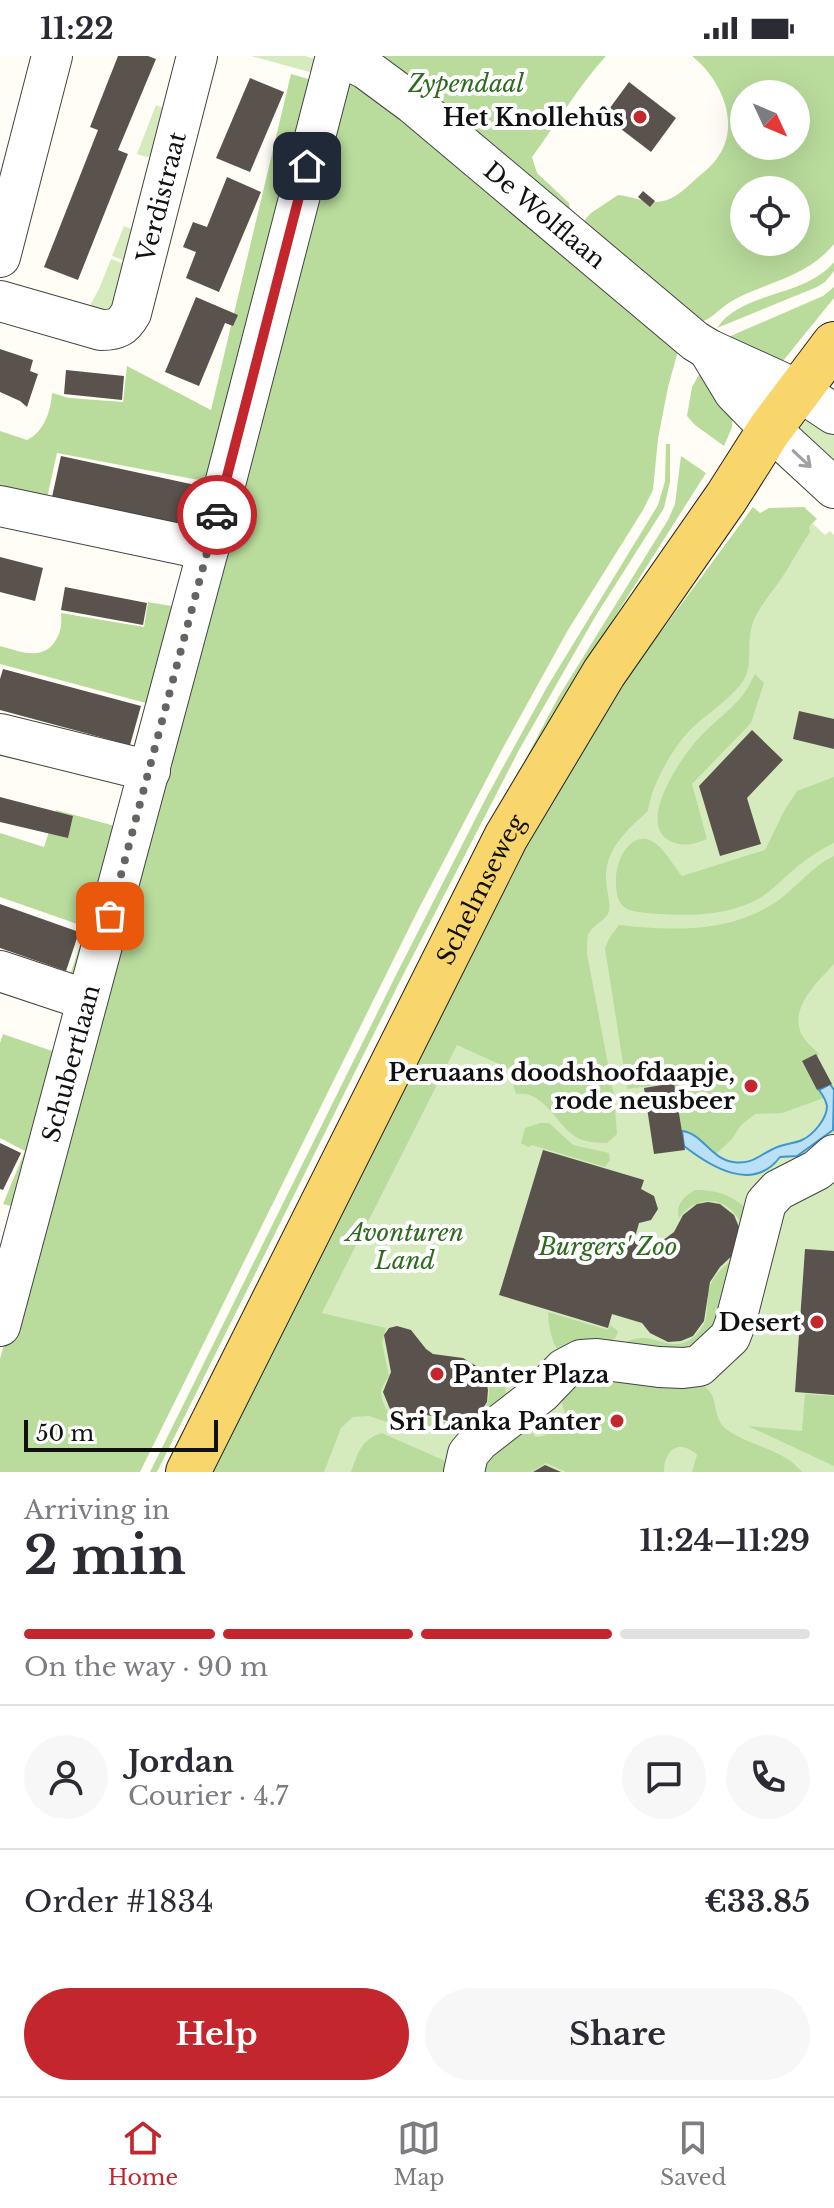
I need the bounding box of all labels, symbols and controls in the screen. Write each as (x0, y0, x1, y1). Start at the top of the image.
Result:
text: 11:22 (40, 10, 114, 47)
park label: Zypendaal (407, 69, 525, 98)
north arrow (730, 80, 810, 160)
map controls (730, 80, 810, 256)
place label: Het Knollehûs (443, 103, 624, 132)
marker: Het Knollehûs (631, 108, 649, 126)
street label: Verdistraat (130, 129, 191, 266)
pin (273, 132, 341, 200)
icon: home (285, 144, 329, 188)
street label: De Wolflaan (478, 155, 612, 274)
button: locate (730, 176, 810, 256)
one-way arrow (792, 449, 812, 468)
courier (177, 475, 257, 555)
icon: car (195, 493, 239, 537)
street label: Schelmseweg (430, 808, 531, 969)
pin (76, 882, 144, 950)
icon: bag (88, 894, 132, 938)
street label: Schubertlaan (35, 981, 105, 1145)
place label: Peruaans doodshoofdaapje, rode neusbeer (388, 1058, 735, 1115)
marker: Peruaans doodshoofdaapje, rode neusbeer (742, 1077, 760, 1095)
park label: Avonturen Land (343, 1218, 464, 1275)
park label: Burgers' Zoo (538, 1232, 677, 1261)
place label: Desert (719, 1308, 802, 1337)
marker: Desert (808, 1313, 826, 1331)
place label: Panter Plaza (453, 1360, 609, 1389)
marker: Panter Plaza (428, 1365, 446, 1383)
place label: Sri Lanka Panter (389, 1407, 601, 1436)
marker: Sri Lanka Panter (608, 1412, 626, 1430)
scale bar (24, 1416, 218, 1452)
text: 50 m (36, 1420, 94, 1447)
text: Arriving in (24, 1494, 170, 1526)
text: 11:24–11:29 (640, 1522, 810, 1559)
text: 2 min (24, 1524, 186, 1588)
text: On the way · 90 m (24, 1651, 268, 1683)
button: person (24, 1735, 108, 1819)
button: chat (622, 1735, 706, 1819)
button: phone (726, 1735, 810, 1819)
text: Jordan (128, 1743, 234, 1780)
text: Courier · 4.7 (128, 1780, 288, 1812)
text: Order #1834 (24, 1883, 214, 1920)
text: €33.85 (704, 1883, 810, 1920)
button: Help (24, 1988, 409, 2080)
button: Share (425, 1988, 810, 2080)
tab: Home (108, 2116, 178, 2191)
tab: Map (393, 2116, 445, 2191)
tab: Saved (660, 2116, 726, 2191)

